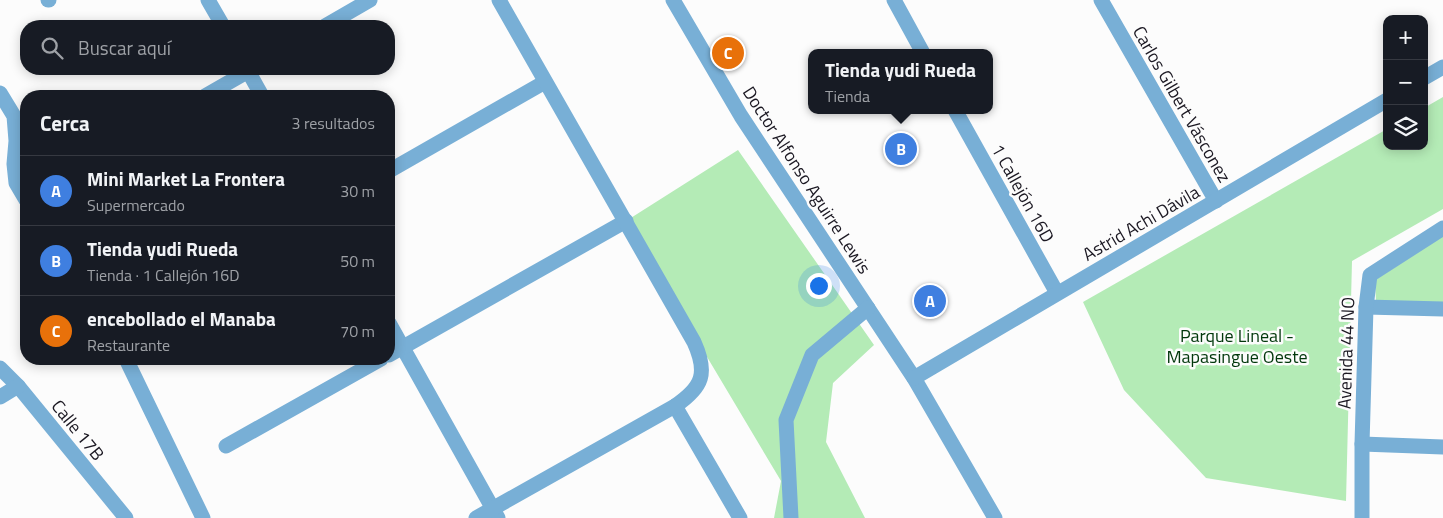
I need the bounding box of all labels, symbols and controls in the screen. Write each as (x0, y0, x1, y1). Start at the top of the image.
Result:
map controls (1383, 15, 1428, 150)
button: + (1383, 15, 1428, 60)
search box (20, 20, 395, 75)
street label: Carlos Gilbert Vásconez (1126, 21, 1238, 187)
text: Buscar aquí (78, 33, 171, 62)
icon: search (38, 34, 66, 62)
pin: C (712, 34, 744, 72)
popup (808, 49, 993, 114)
text: Tienda yudi Rueda (825, 55, 976, 84)
button: − (1383, 60, 1428, 105)
street label: Doctor Alfonso Aguirre Lewis (736, 81, 878, 279)
text: Tienda (825, 84, 870, 108)
button: layers (1383, 105, 1428, 150)
text: Cerca (40, 107, 90, 139)
text: 3 resultados (291, 111, 375, 135)
pin: B (885, 130, 917, 168)
street label: 1 Callejón 16D (985, 139, 1061, 247)
text: Mini Market La Frontera (87, 164, 285, 193)
street label: Astrid Achi Dávila (1077, 178, 1205, 268)
text: A (51, 179, 61, 203)
text: 30 m (340, 179, 375, 203)
text: Supermercado (87, 193, 185, 217)
text: Tienda yudi Rueda (87, 234, 238, 263)
text: B (51, 249, 61, 273)
text: 50 m (340, 249, 375, 273)
text: Tienda · 1 Callejón 16D (87, 263, 240, 287)
your location (806, 273, 832, 299)
pin: A (914, 282, 946, 320)
street label: Avenida 44 NO (1331, 296, 1361, 410)
text: encebollado el Manaba (87, 304, 276, 333)
text: C (52, 319, 60, 343)
text: 70 m (340, 319, 375, 343)
park label: Parque Lineal - Mapasingue Oeste (1166, 322, 1308, 370)
text: Restaurante (87, 333, 170, 357)
street label: Calle 17B (45, 394, 111, 466)

